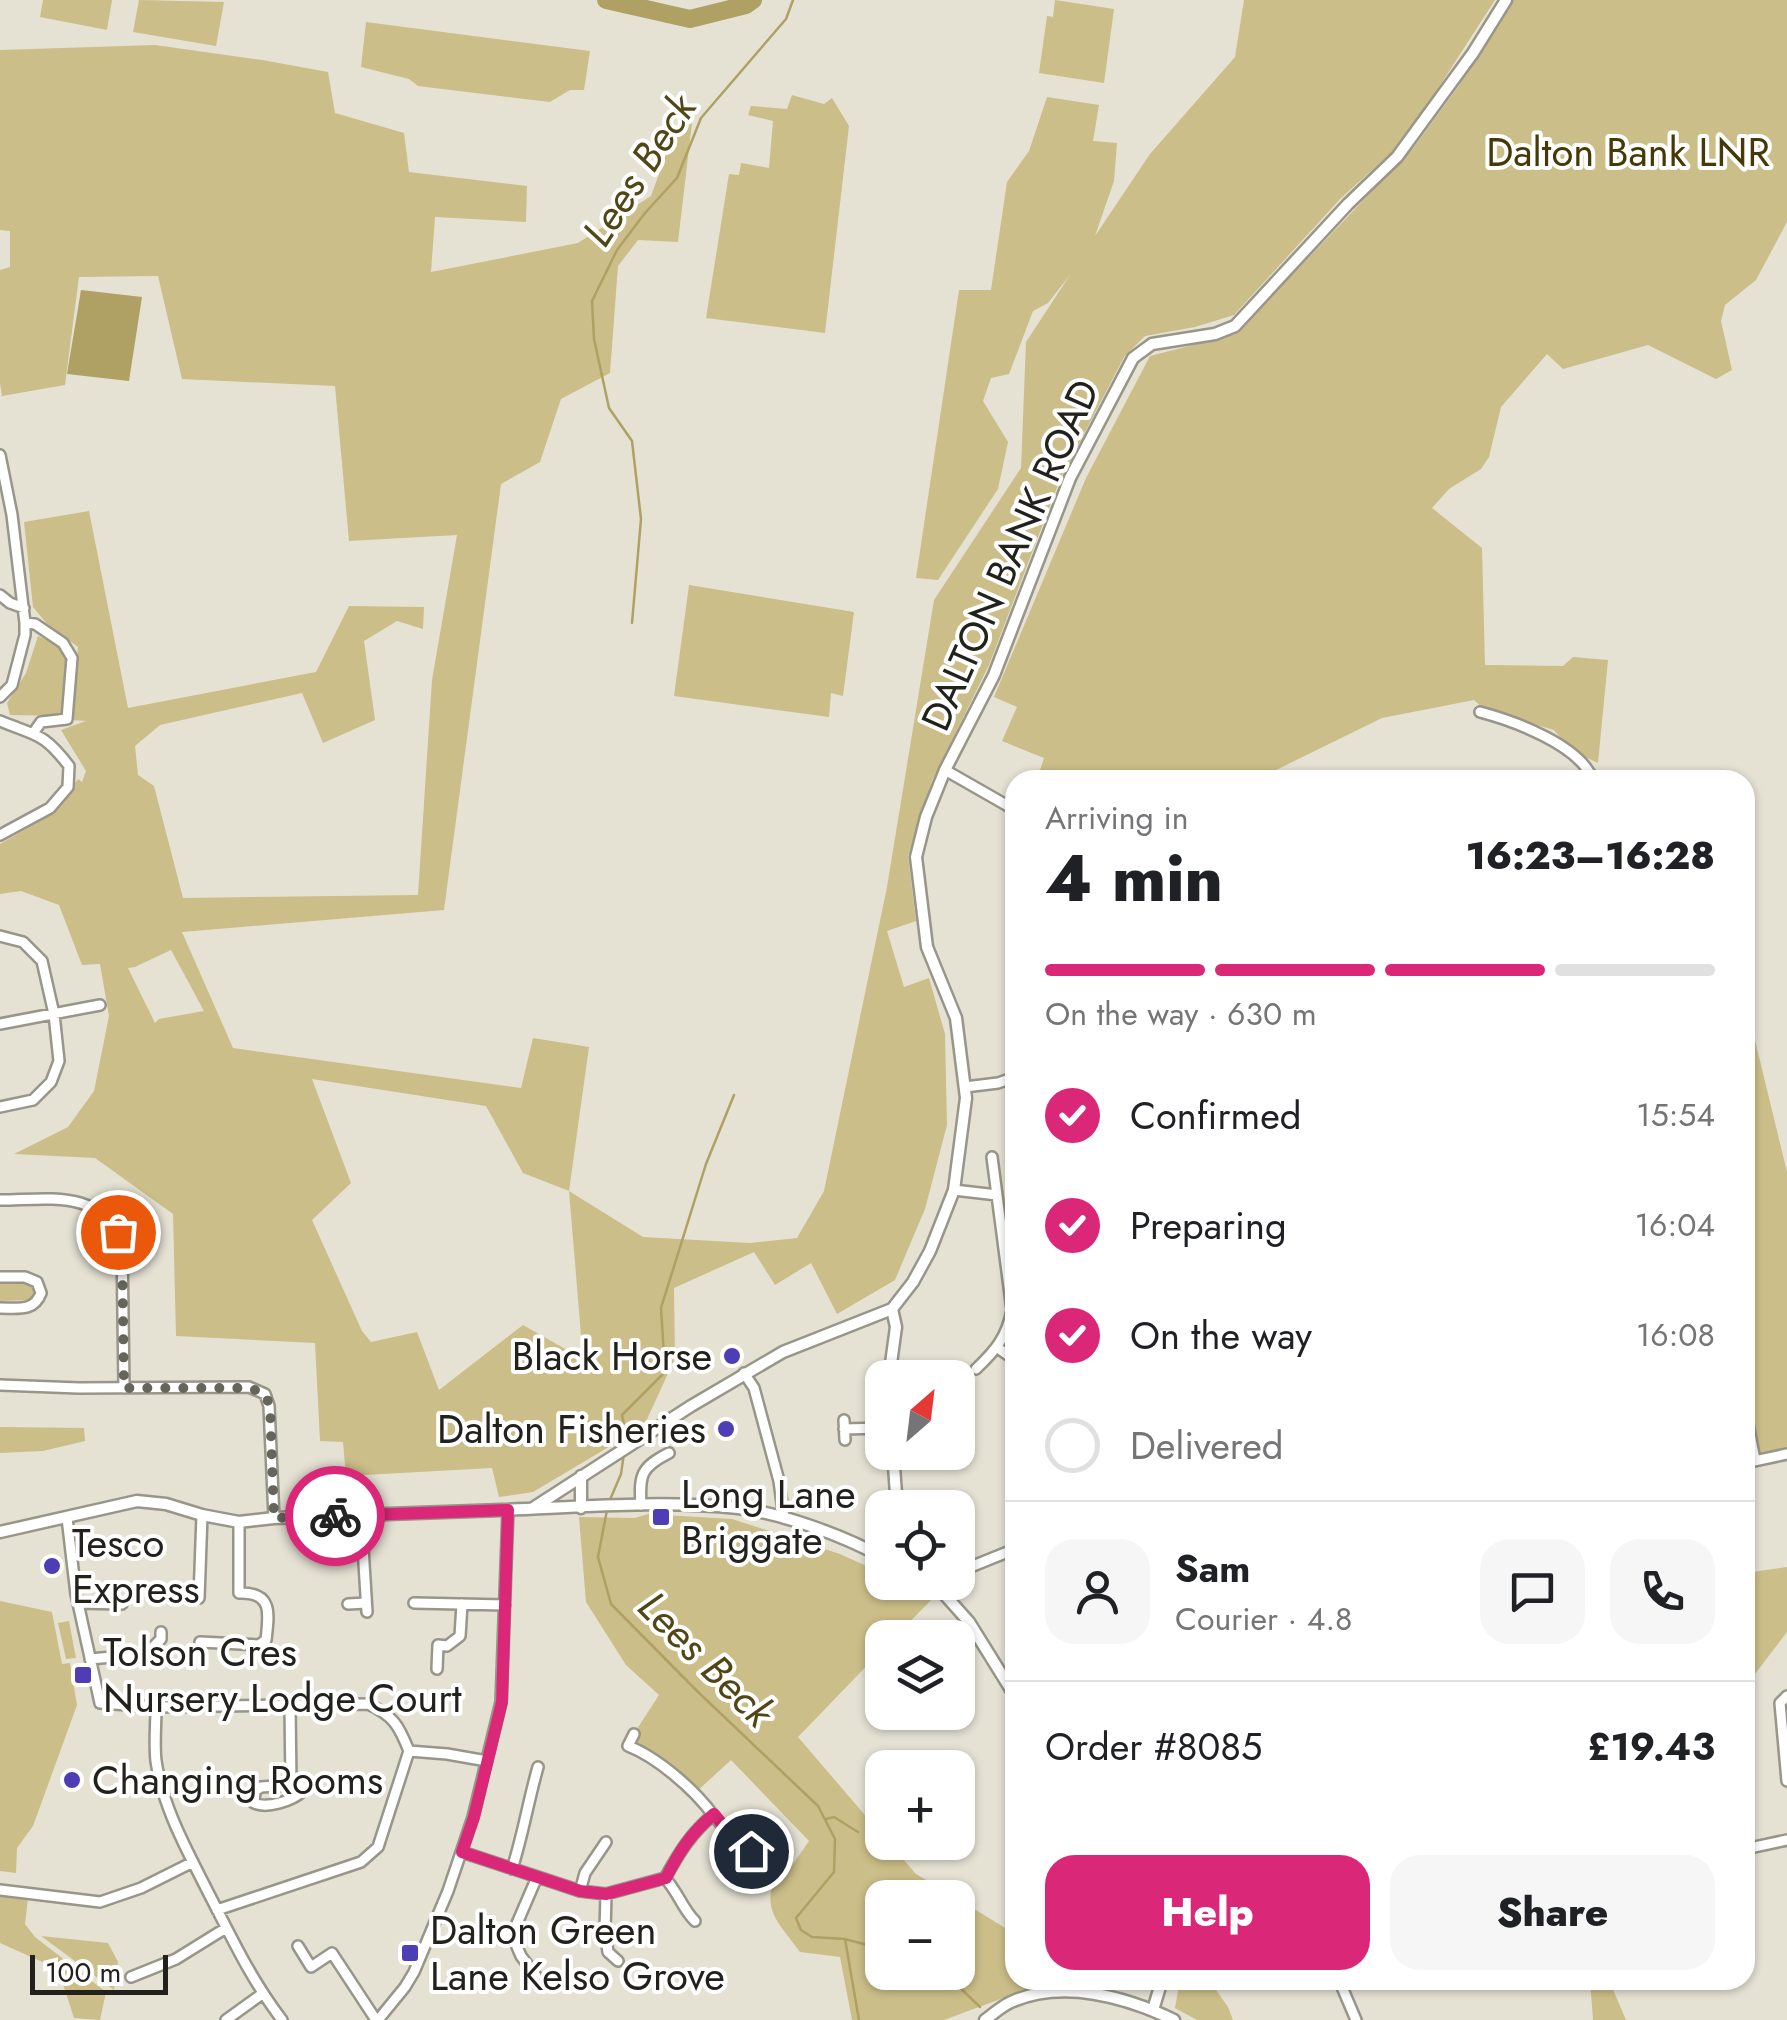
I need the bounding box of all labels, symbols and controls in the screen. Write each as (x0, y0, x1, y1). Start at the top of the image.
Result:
water label: Lees Beck (567, 80, 712, 258)
park label: Dalton Bank LNR (1486, 123, 1770, 181)
street label: DALTON BANK ROAD (906, 370, 1114, 740)
text: Arriving in (1045, 795, 1189, 841)
text: 16:23–16:28 (1466, 828, 1715, 883)
text: 4 min (1045, 831, 1223, 925)
text: On the way · 630 m (1045, 991, 1317, 1037)
icon: check (1045, 1088, 1100, 1143)
text: Confirmed (1130, 1088, 1301, 1143)
text: 15:54 (1636, 1092, 1715, 1138)
pin (76, 1190, 161, 1275)
icon: check (1045, 1198, 1100, 1253)
text: Preparing (1130, 1198, 1287, 1253)
text: 16:04 (1635, 1202, 1715, 1248)
icon: bag (91, 1205, 146, 1260)
icon: check (1045, 1308, 1100, 1363)
text: On the way (1130, 1308, 1312, 1363)
text: 16:08 (1636, 1312, 1715, 1358)
place label: Black Horse (512, 1327, 712, 1385)
marker: Black Horse (721, 1345, 743, 1367)
north arrow (865, 1360, 975, 1470)
map controls (865, 1360, 975, 1990)
place label: Dalton Fisheries (437, 1400, 706, 1458)
marker: Dalton Fisheries (715, 1418, 737, 1440)
text: Delivered (1130, 1418, 1283, 1473)
place label: Long Lane Briggate (681, 1465, 855, 1569)
courier (285, 1466, 385, 1566)
icon: bike (308, 1489, 363, 1544)
button: locate (865, 1490, 975, 1600)
marker: Long Lane Briggate (650, 1506, 672, 1528)
place label: Tesco Express (72, 1514, 200, 1618)
button: person (1045, 1539, 1150, 1644)
button: chat (1480, 1539, 1585, 1644)
button: phone (1610, 1539, 1715, 1644)
text: Sam (1175, 1541, 1250, 1596)
marker: Tesco Express (41, 1555, 63, 1577)
water label: Lees Beck (624, 1577, 789, 1742)
text: Courier · 4.8 (1175, 1596, 1352, 1642)
button: layers (865, 1620, 975, 1730)
place label: Tolson Cres Nursery Lodge Court (103, 1623, 462, 1727)
marker: Tolson Cres Nursery Lodge Court (72, 1664, 94, 1686)
text: Order #8085 (1045, 1719, 1262, 1774)
text: £19.43 (1587, 1719, 1715, 1774)
button: + (865, 1750, 975, 1860)
place label: Changing Rooms (92, 1751, 383, 1809)
marker: Changing Rooms (61, 1769, 83, 1791)
pin (709, 1809, 794, 1894)
icon: home (724, 1824, 779, 1879)
button: Help (1045, 1855, 1370, 1970)
button: Share (1390, 1855, 1715, 1970)
button: − (865, 1880, 975, 1990)
place label: Dalton Green Lane Kelso Grove (430, 1901, 725, 2005)
marker: Dalton Green Lane Kelso Grove (399, 1942, 421, 1964)
scale bar (30, 1950, 168, 1994)
text: 100 m (45, 1952, 121, 1993)

